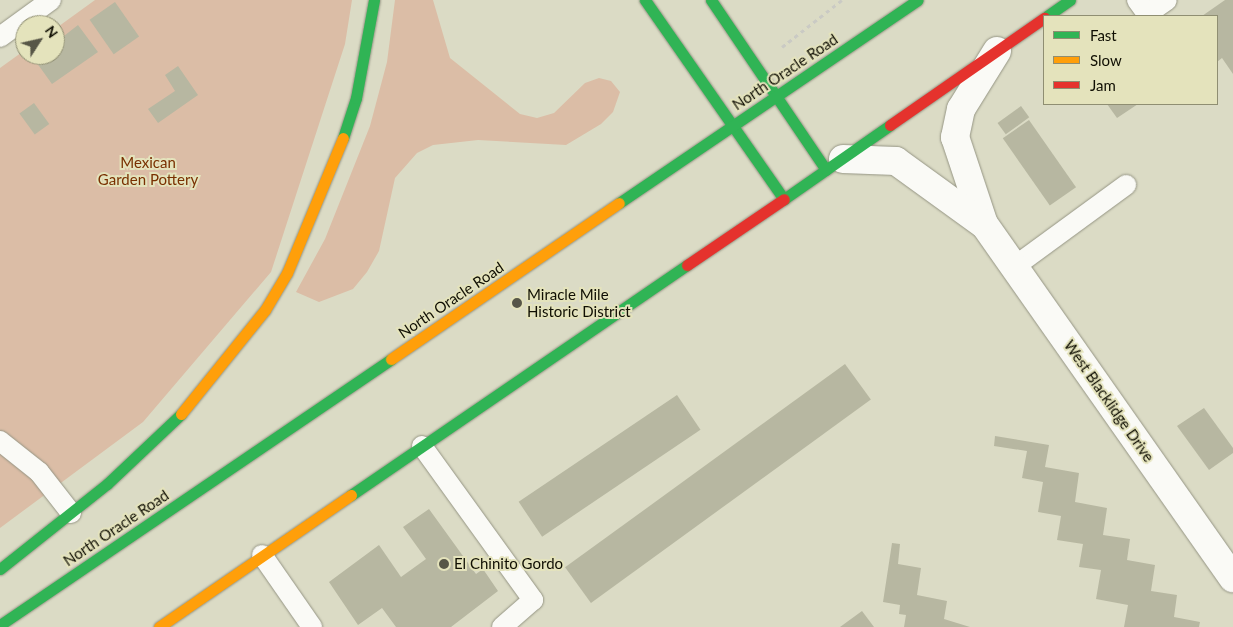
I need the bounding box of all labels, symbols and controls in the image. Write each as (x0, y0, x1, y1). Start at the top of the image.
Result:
north arrow (15, 15, 65, 65)
legend (1043, 15, 1218, 105)
text: N (42, 22, 62, 41)
text: Fast (1090, 26, 1117, 44)
street label: North Oracle Road (729, 30, 841, 114)
text: Slow (1090, 51, 1122, 69)
text: Jam (1090, 76, 1116, 94)
park label: Mexican Garden Pottery (98, 153, 198, 188)
street label: North Oracle Road (395, 258, 507, 342)
place label: Miracle Mile Historic District (527, 285, 631, 320)
marker: Miracle Mile Historic District (511, 297, 523, 309)
street label: West Blacklidge Drive (1060, 337, 1158, 465)
street label: North Oracle Road (60, 486, 172, 570)
place label: El Chinito Gordo (454, 555, 563, 573)
marker: El Chinito Gordo (438, 558, 450, 570)

